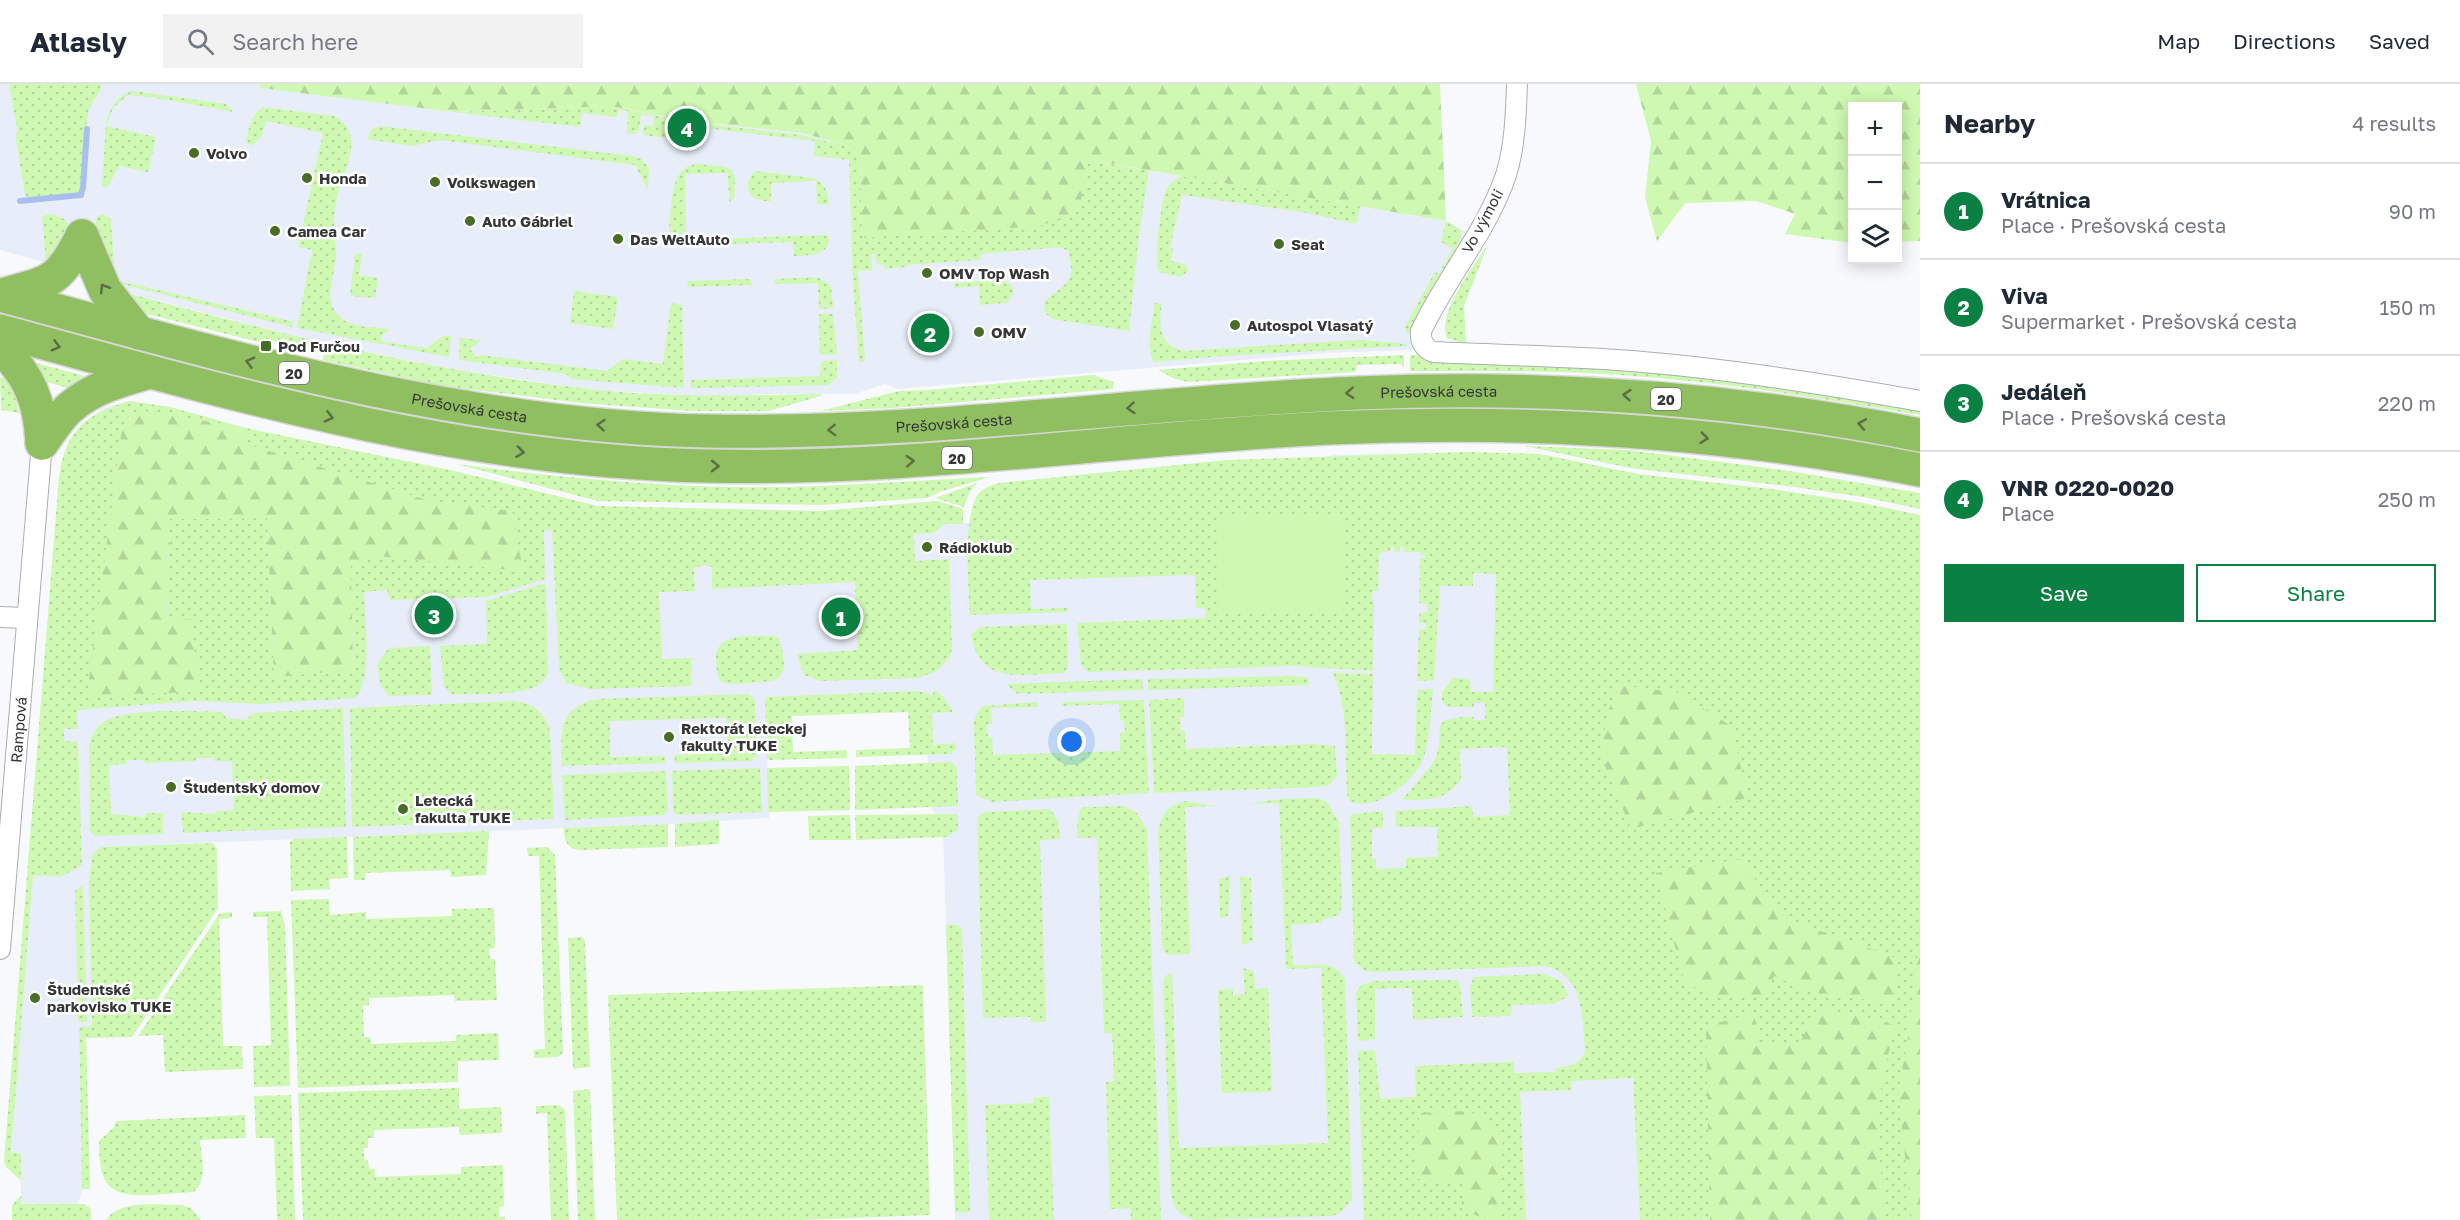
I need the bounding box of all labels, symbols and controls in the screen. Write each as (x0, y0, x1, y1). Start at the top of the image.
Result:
search box (163, 14, 583, 68)
text: Atlasly (30, 25, 127, 58)
icon: search (184, 25, 217, 58)
text: Search here (232, 28, 358, 55)
text: Map (2157, 28, 2200, 54)
text: Directions (2233, 28, 2336, 54)
text: Saved (2369, 28, 2430, 54)
map controls (1848, 102, 1902, 264)
button: + (1848, 102, 1902, 156)
pin: 4 (668, 106, 706, 150)
text: Nearby (1944, 108, 2035, 139)
text: 4 results (2352, 111, 2436, 135)
place label: Volvo (206, 144, 247, 162)
marker: Volvo (187, 146, 201, 160)
button: − (1848, 156, 1902, 210)
place label: Honda (319, 169, 367, 187)
marker: Honda (300, 171, 314, 185)
place label: Volkswagen (447, 173, 536, 191)
marker: Volkswagen (428, 175, 442, 189)
street label: Vo výmoli (1458, 186, 1506, 256)
text: Vrátnica (2001, 186, 2090, 213)
text: 1 (1958, 199, 1969, 223)
text: 90 m (2389, 199, 2436, 223)
button: layers (1848, 210, 1902, 264)
place label: Auto Gábriel (482, 212, 573, 230)
text: Place · Prešovská cesta (2001, 213, 2226, 237)
marker: Auto Gábriel (463, 214, 477, 228)
place label: Camea Car (287, 222, 366, 240)
marker: Camea Car (268, 224, 282, 238)
place label: Das WeltAuto (630, 230, 730, 248)
marker: Das WeltAuto (611, 232, 625, 246)
place label: Seat (1291, 235, 1325, 253)
marker: Seat (1272, 237, 1286, 251)
place label: OMV Top Wash (939, 264, 1049, 282)
marker: OMV Top Wash (920, 266, 934, 280)
text: Viva (2001, 282, 2048, 309)
one-way arrow (100, 284, 112, 294)
text: 2 (1957, 295, 1970, 319)
text: 150 m (2380, 295, 2436, 319)
text: Supermarket · Prešovská cesta (2001, 309, 2297, 333)
pin: 2 (910, 310, 950, 356)
place label: Autospol Vlasatý (1247, 316, 1373, 334)
marker: Autospol Vlasatý (1228, 318, 1242, 332)
place label: OMV (991, 323, 1027, 341)
marker: OMV (972, 325, 986, 339)
place label: Pod Furčou (278, 337, 360, 355)
one-way arrow (51, 339, 61, 352)
marker: Pod Furčou (259, 339, 273, 353)
one-way arrow (245, 357, 255, 370)
road number: 20 (279, 362, 309, 384)
text: Jedáleň (2001, 378, 2086, 405)
street label: Prešovská cesta (1380, 382, 1497, 401)
one-way arrow (1346, 386, 1355, 399)
road number: 20 (1651, 388, 1681, 410)
street label: Prešovská cesta (410, 389, 529, 426)
one-way arrow (1623, 389, 1632, 402)
text: 3 (1957, 391, 1970, 415)
text: 220 m (2378, 391, 2436, 415)
one-way arrow (1127, 401, 1136, 414)
text: Place · Prešovská cesta (2001, 405, 2226, 429)
street label: Prešovská cesta (895, 409, 1013, 436)
one-way arrow (323, 410, 333, 423)
one-way arrow (597, 419, 606, 432)
one-way arrow (1858, 419, 1867, 431)
one-way arrow (828, 423, 837, 436)
one-way arrow (1699, 431, 1709, 444)
one-way arrow (516, 445, 525, 457)
road number: 20 (942, 447, 972, 469)
one-way arrow (905, 455, 914, 468)
one-way arrow (710, 460, 719, 472)
text: VNR 0220-0020 (2001, 474, 2174, 501)
text: 4 (1957, 487, 1970, 511)
text: 250 m (2378, 487, 2436, 511)
text: Place (2001, 501, 2054, 525)
place label: Rádioklub (939, 538, 1012, 556)
marker: Rádioklub (920, 540, 934, 554)
button: Save (1944, 564, 2184, 622)
button: Share (2196, 564, 2436, 622)
pin: 3 (414, 592, 454, 638)
pin: 1 (822, 594, 860, 640)
street label: Rampová (6, 696, 30, 763)
place label: Rektorát leteckej fakulty TUKE (681, 719, 807, 754)
your location (1057, 727, 1086, 756)
marker: Rektorát leteckej fakulty TUKE (662, 730, 676, 744)
place label: Študentský domov (183, 778, 320, 796)
marker: Študentský domov (164, 780, 178, 794)
place label: Letecká fakulta TUKE (415, 791, 511, 826)
marker: Letecká fakulta TUKE (396, 802, 410, 816)
place label: Študentské parkovisko TUKE (47, 980, 171, 1015)
marker: Študentské parkovisko TUKE (28, 991, 42, 1005)

